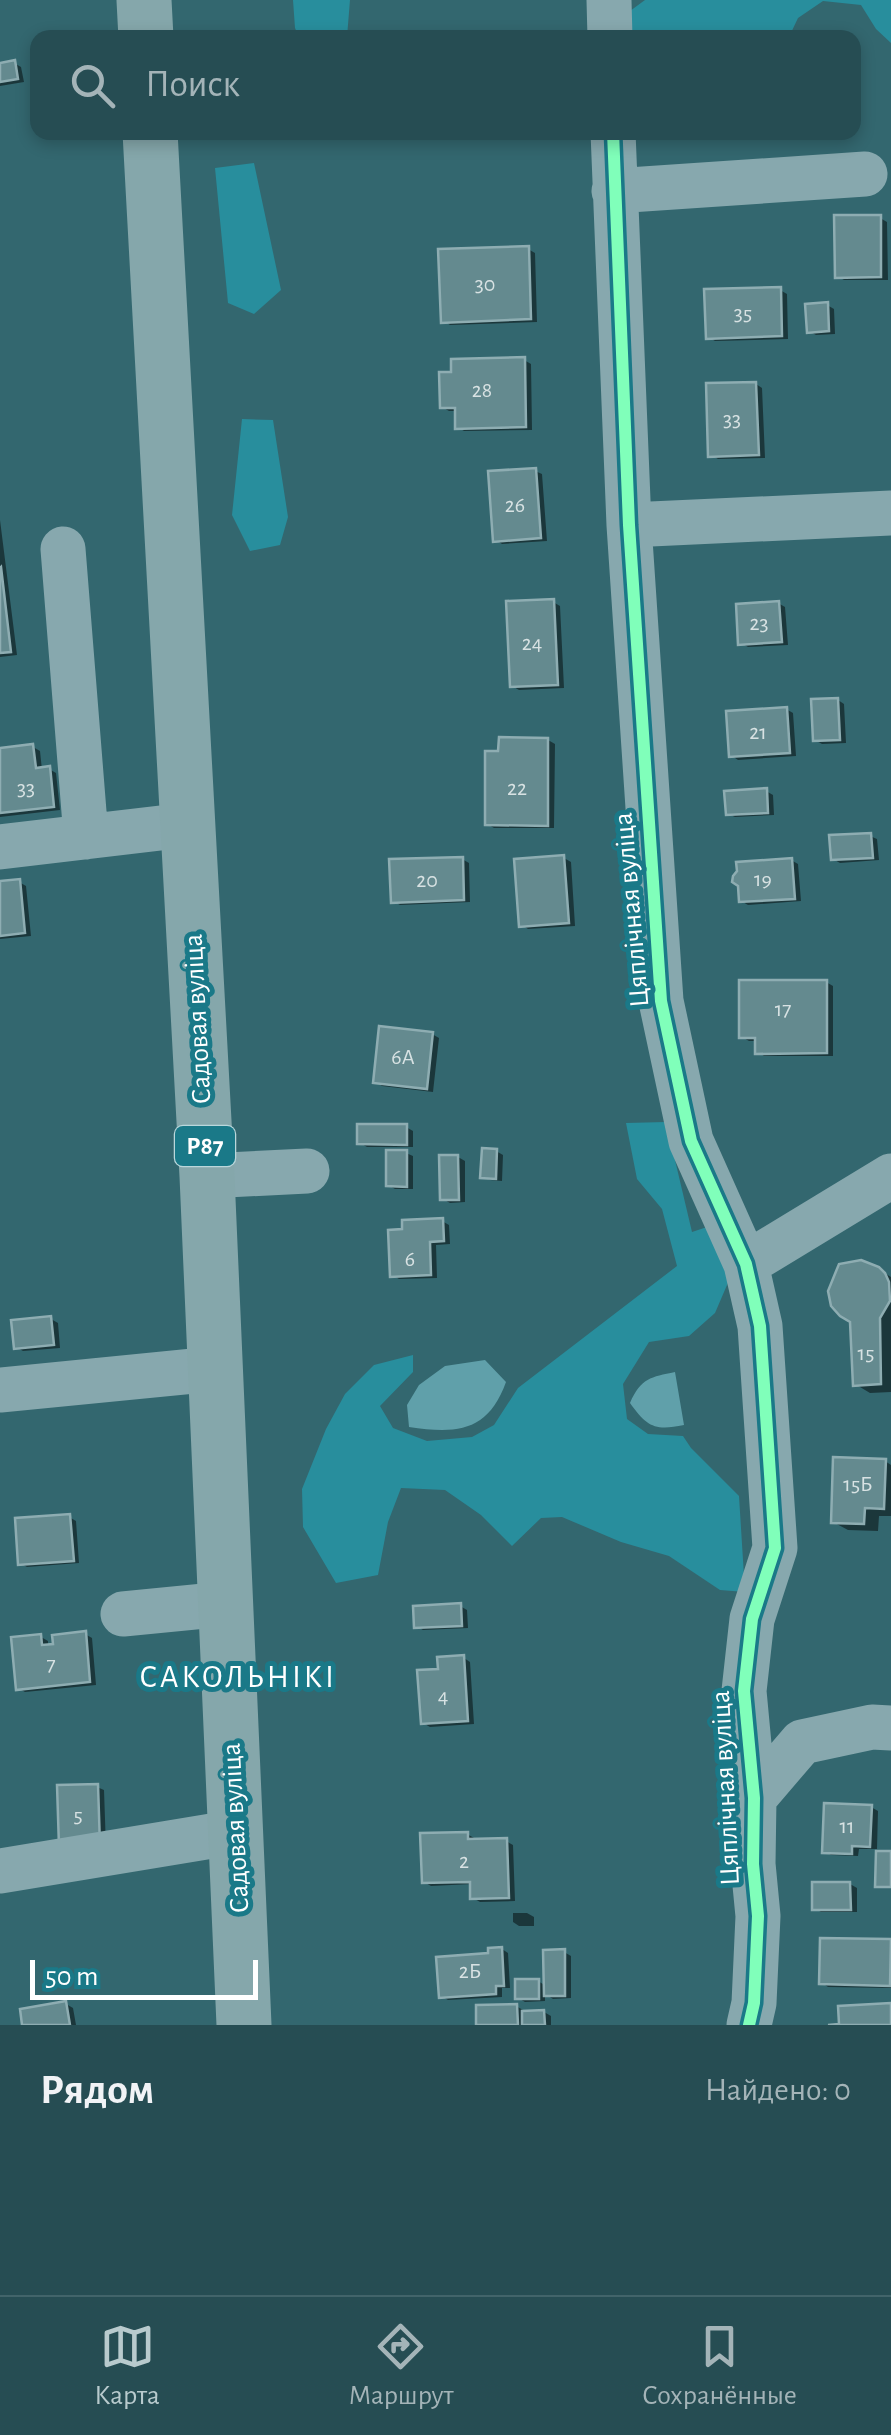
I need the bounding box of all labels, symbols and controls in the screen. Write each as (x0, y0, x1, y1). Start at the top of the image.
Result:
search box (30, 30, 861, 140)
icon: search (65, 58, 120, 113)
text: Поиск (145, 66, 240, 104)
house number: 30 (475, 273, 495, 295)
house number: 35 (734, 302, 752, 324)
house number: 28 (472, 379, 492, 401)
house number: 33 (723, 408, 741, 430)
house number: 26 (505, 494, 525, 516)
house number: 23 (749, 612, 769, 634)
house number: 24 (522, 632, 542, 654)
house number: 21 (749, 721, 767, 743)
house number: 33 (17, 777, 35, 799)
house number: 22 (507, 777, 527, 799)
street label: Цяплічная вуліца (610, 811, 654, 1009)
house number: 19 (754, 868, 772, 890)
house number: 20 (416, 869, 438, 891)
street label: Садовая вуліца (180, 933, 216, 1105)
house number: 17 (775, 998, 791, 1020)
house number: 6А (391, 1046, 415, 1068)
road number: Р87 (175, 1126, 235, 1166)
house number: 6 (405, 1248, 415, 1270)
house number: 15 (858, 1342, 874, 1364)
house number: 15Б (843, 1473, 873, 1495)
house number: 7 (46, 1653, 56, 1675)
district label: САКОЛЬНІКІ (139, 1661, 337, 1693)
house number: 4 (438, 1685, 448, 1707)
street label: Цяплічная вуліца (707, 1689, 745, 1886)
street label: Садовая вуліца (218, 1742, 254, 1914)
house number: 5 (73, 1804, 83, 1826)
house number: 11 (839, 1815, 855, 1837)
house number: 2 (459, 1850, 469, 1872)
scale bar (30, 1955, 258, 2000)
house number: 2Б (459, 1960, 481, 1982)
text: 50 m (45, 1963, 99, 1991)
text: Рядом (40, 2069, 154, 2111)
text: Найдено: 0 (705, 2074, 851, 2106)
tab: Карта (94, 2319, 160, 2413)
tab: Маршрут (348, 2319, 454, 2413)
tab: Сохранённые (642, 2319, 797, 2413)

